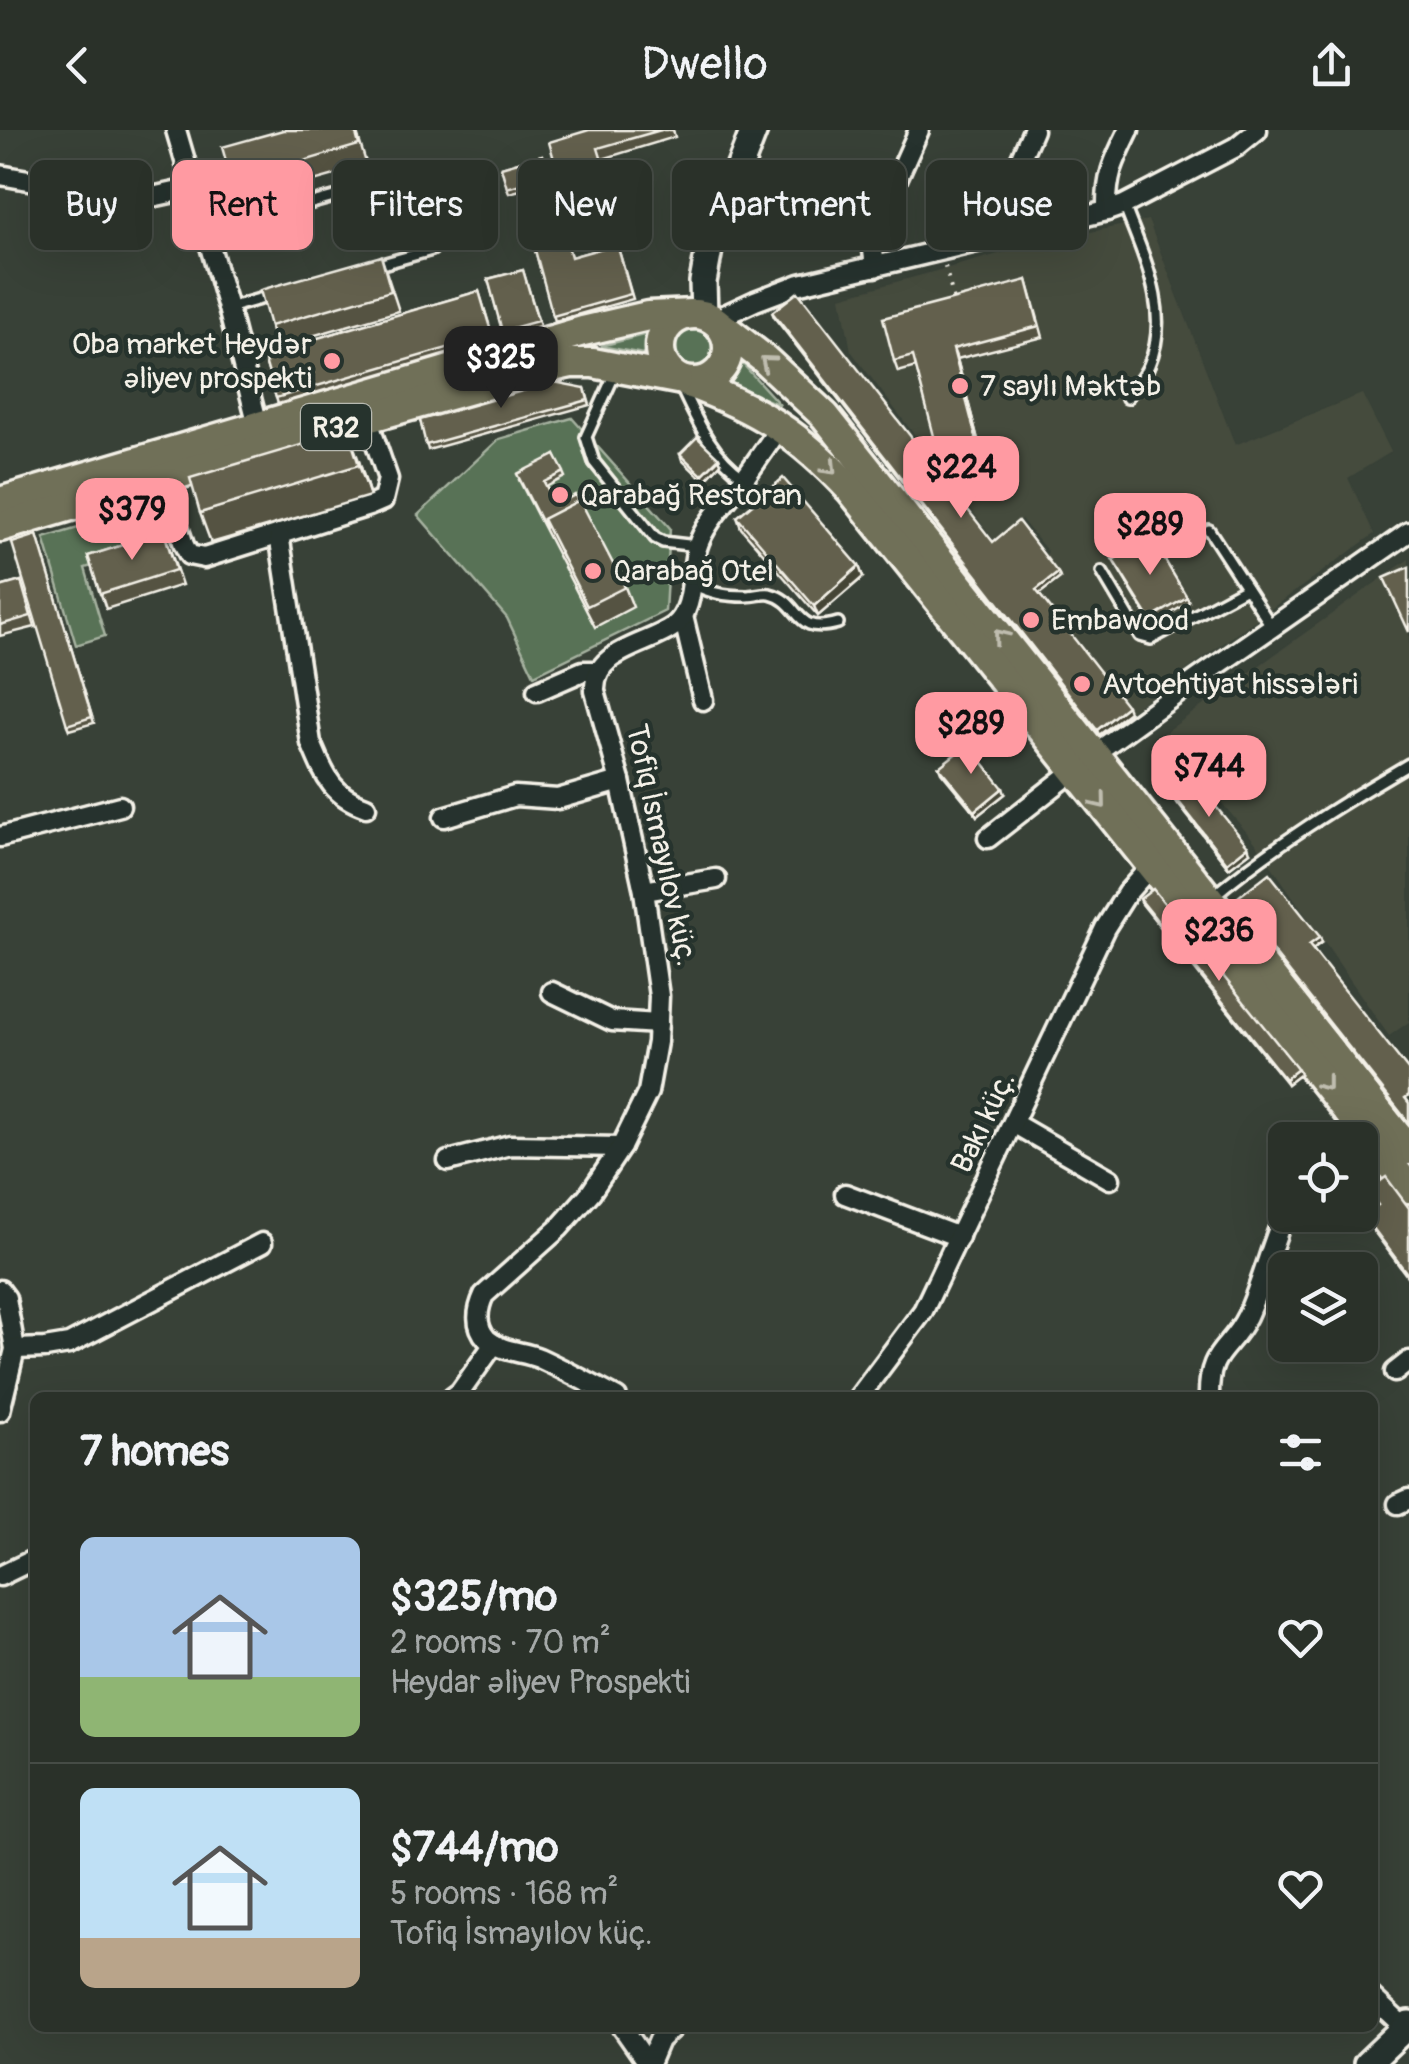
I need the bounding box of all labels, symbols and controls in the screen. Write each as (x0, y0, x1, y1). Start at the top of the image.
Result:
text: Dwello (641, 37, 768, 93)
icon: back (50, 38, 105, 93)
icon: share (1304, 38, 1359, 93)
chip: Buy (30, 160, 152, 250)
chip: Rent (172, 160, 313, 250)
chip: Filters (333, 160, 498, 250)
chip: New (518, 160, 652, 250)
chip: Apartment (672, 160, 906, 250)
chip: House (926, 160, 1087, 250)
place label: Oba market Heydər Əliyev prospekti (72, 326, 312, 397)
pin: $325 (442, 326, 560, 411)
text: $325 (466, 338, 536, 378)
marker: Oba market Heydər Əliyev prospekti (321, 350, 343, 372)
one-way arrow (760, 356, 778, 374)
place label: 7 saylı Məktəb (980, 368, 1161, 405)
marker: 7 saylı Məktəb (949, 375, 971, 397)
road number: R32 (301, 404, 371, 450)
pin: $224 (902, 436, 1020, 521)
text: $224 (925, 448, 997, 488)
one-way arrow (818, 457, 836, 475)
place label: Qarabağ Restoran (580, 477, 802, 514)
pin: $379 (73, 478, 191, 563)
marker: Qarabağ Restoran (549, 484, 571, 506)
text: $379 (98, 490, 166, 530)
pin: $289 (1091, 493, 1209, 578)
text: $289 (1116, 505, 1184, 545)
place label: Qarabağ Otel (613, 553, 774, 590)
marker: Qarabağ Otel (582, 560, 604, 582)
place label: Embawood (1051, 602, 1189, 639)
marker: Embawood (1020, 609, 1042, 631)
one-way arrow (994, 629, 1011, 647)
place label: Avtoehtiyat hissələri (1102, 666, 1358, 703)
marker: Avtoehtiyat hissələri (1071, 673, 1093, 695)
pin: $289 (912, 692, 1030, 777)
text: $289 (937, 704, 1005, 744)
street label: Tofiq İsmayılov küç. (618, 721, 705, 969)
pin: $744 (1150, 735, 1268, 820)
text: $744 (1173, 747, 1245, 787)
one-way arrow (1089, 791, 1106, 809)
pin: $236 (1160, 899, 1278, 984)
text: $236 (1184, 911, 1254, 951)
street label: Bakı küç. (943, 1065, 1024, 1179)
one-way arrow (1313, 1072, 1331, 1090)
map controls (1268, 1122, 1378, 1362)
button: locate (1268, 1122, 1378, 1232)
button: layers (1268, 1252, 1378, 1362)
icon: filters (1273, 1425, 1328, 1480)
text: 7 homes (80, 1426, 229, 1478)
text: $325/mo (390, 1571, 557, 1623)
icon: home (160, 1577, 280, 1697)
icon: heart (1273, 1610, 1328, 1665)
text: 2 rooms · 70 m² (390, 1623, 611, 1663)
text: Heydar Əliyev Prospekti (390, 1663, 690, 1703)
text: $744/mo (390, 1822, 559, 1874)
icon: home (160, 1828, 280, 1948)
icon: heart (1273, 1861, 1328, 1916)
text: 5 rooms · 168 m² (390, 1874, 619, 1914)
text: Tofiq İsmayılov küç. (390, 1914, 653, 1954)

